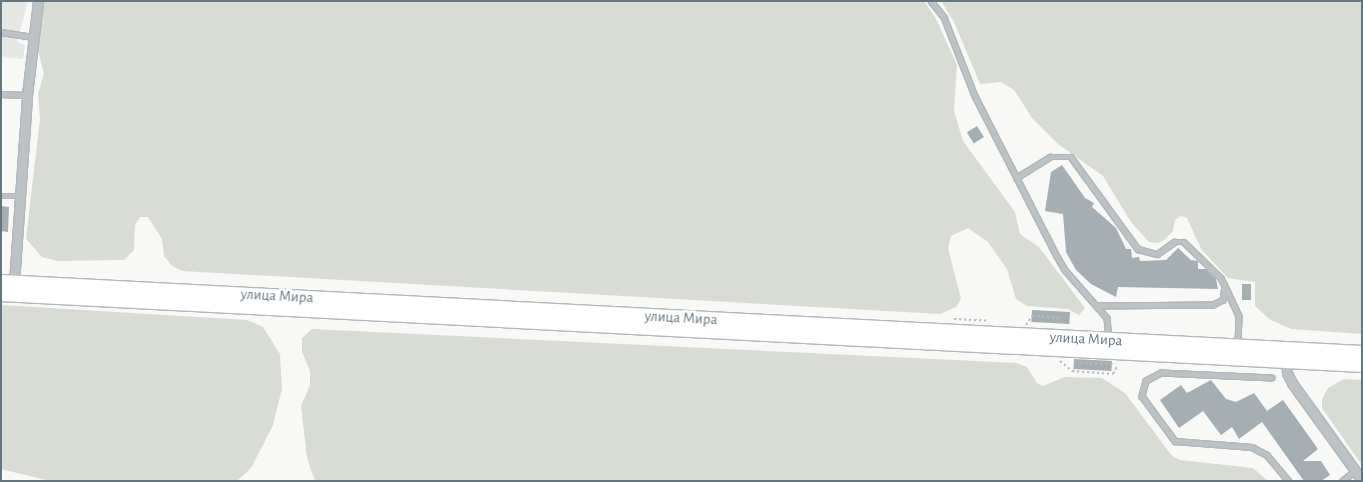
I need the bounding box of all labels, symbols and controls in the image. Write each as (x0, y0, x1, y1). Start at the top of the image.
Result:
street label: улица Мира (240, 285, 314, 307)
street label: улица Мира (644, 307, 718, 329)
street label: улица Мира (1049, 328, 1123, 350)

